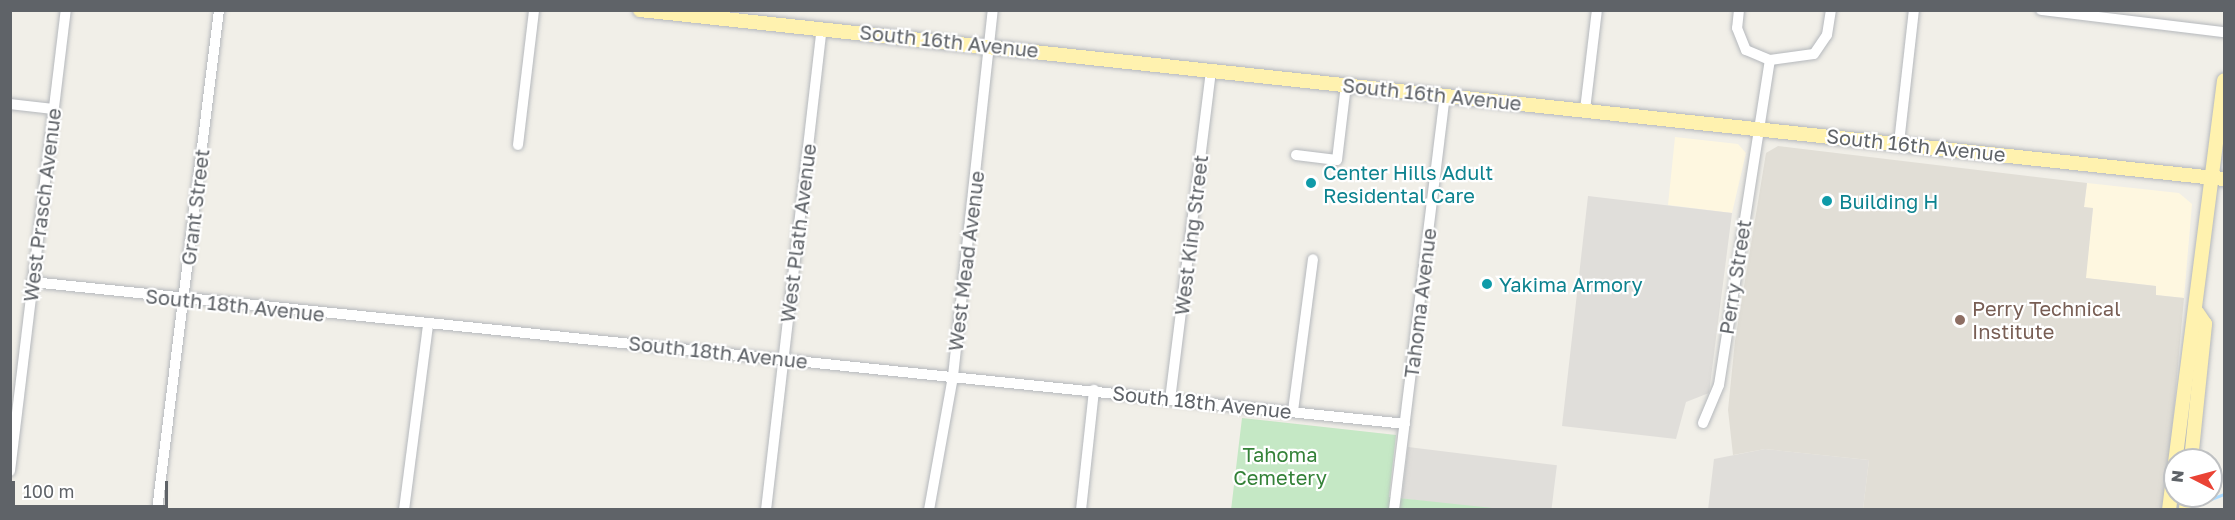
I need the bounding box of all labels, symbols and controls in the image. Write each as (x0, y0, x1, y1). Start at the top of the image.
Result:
street label: South 16th Avenue (858, 20, 1040, 62)
street label: South 16th Avenue (1341, 73, 1523, 115)
street label: West Prasch Avenue (18, 107, 66, 303)
street label: South 16th Avenue (1825, 124, 2007, 166)
street label: West Plath Avenue (775, 142, 821, 324)
street label: Grant Street (176, 147, 214, 267)
street label: West King Street (1169, 153, 1213, 317)
place label: Center Hills Adult Residental Care (1323, 160, 1493, 207)
street label: West Mead Avenue (943, 169, 989, 353)
marker: Center Hills Adult Residental Care (1304, 176, 1318, 190)
place label: Building H (1839, 189, 1939, 213)
marker: Building H (1820, 194, 1834, 208)
street label: Perry Street (1714, 218, 1756, 336)
street label: Tahoma Avenue (1399, 227, 1441, 379)
place label: Yakima Armory (1499, 272, 1643, 296)
marker: Yakima Armory (1480, 277, 1494, 291)
street label: South 18th Avenue (144, 284, 326, 326)
place label: Perry Technical Institute (1972, 296, 2121, 343)
marker: Perry Technical Institute (1953, 313, 1967, 327)
street label: South 18th Avenue (627, 331, 809, 373)
street label: South 18th Avenue (1111, 381, 1293, 423)
park label: Tahoma Cemetery (1233, 442, 1327, 489)
north arrow (2163, 448, 2223, 508)
scale bar (15, 469, 171, 507)
text: N (2167, 469, 2188, 483)
text: 100 m (23, 480, 74, 502)

